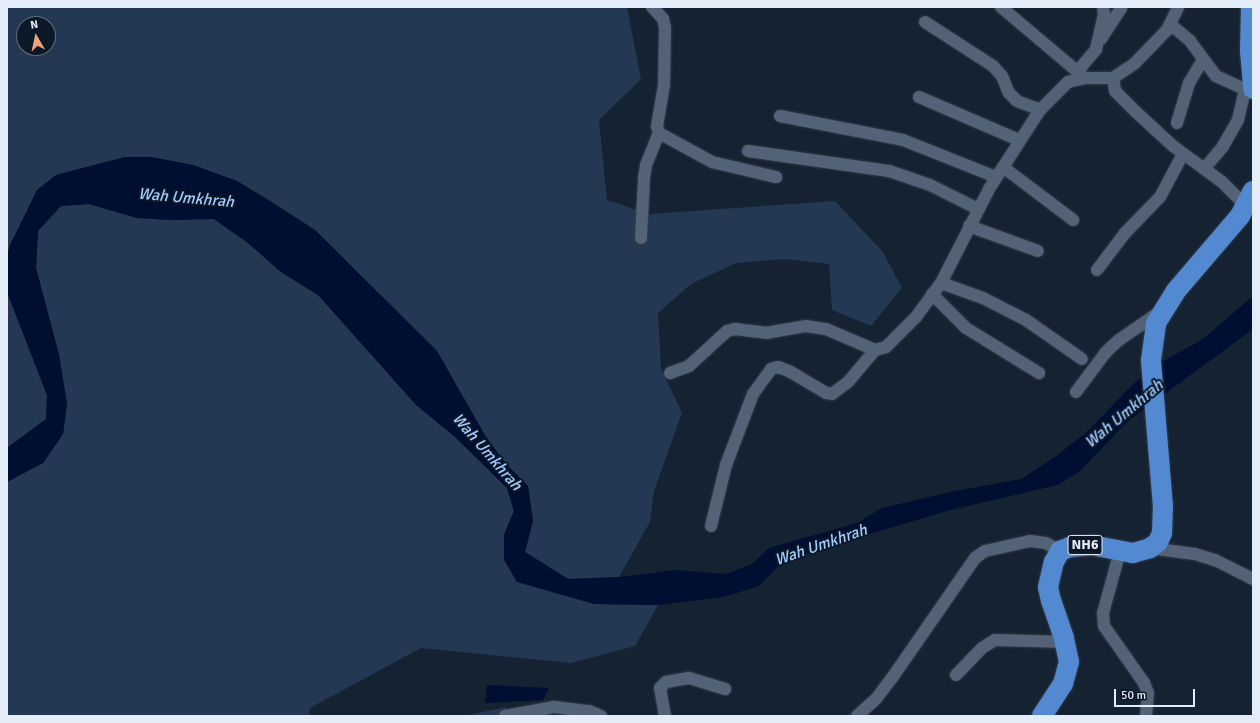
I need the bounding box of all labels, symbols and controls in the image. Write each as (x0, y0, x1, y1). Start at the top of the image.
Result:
north arrow (16, 16, 56, 56)
text: N (29, 18, 39, 32)
water label: Wah Umkhrah (137, 184, 235, 212)
water label: Wah Umkhrah (1081, 376, 1167, 452)
water label: Wah Umkhrah (448, 409, 526, 495)
water label: Wah Umkhrah (772, 520, 870, 570)
road number: NH6 (1067, 533, 1103, 557)
scale bar (1116, 681, 1197, 707)
text: 50 m (1121, 688, 1146, 703)

